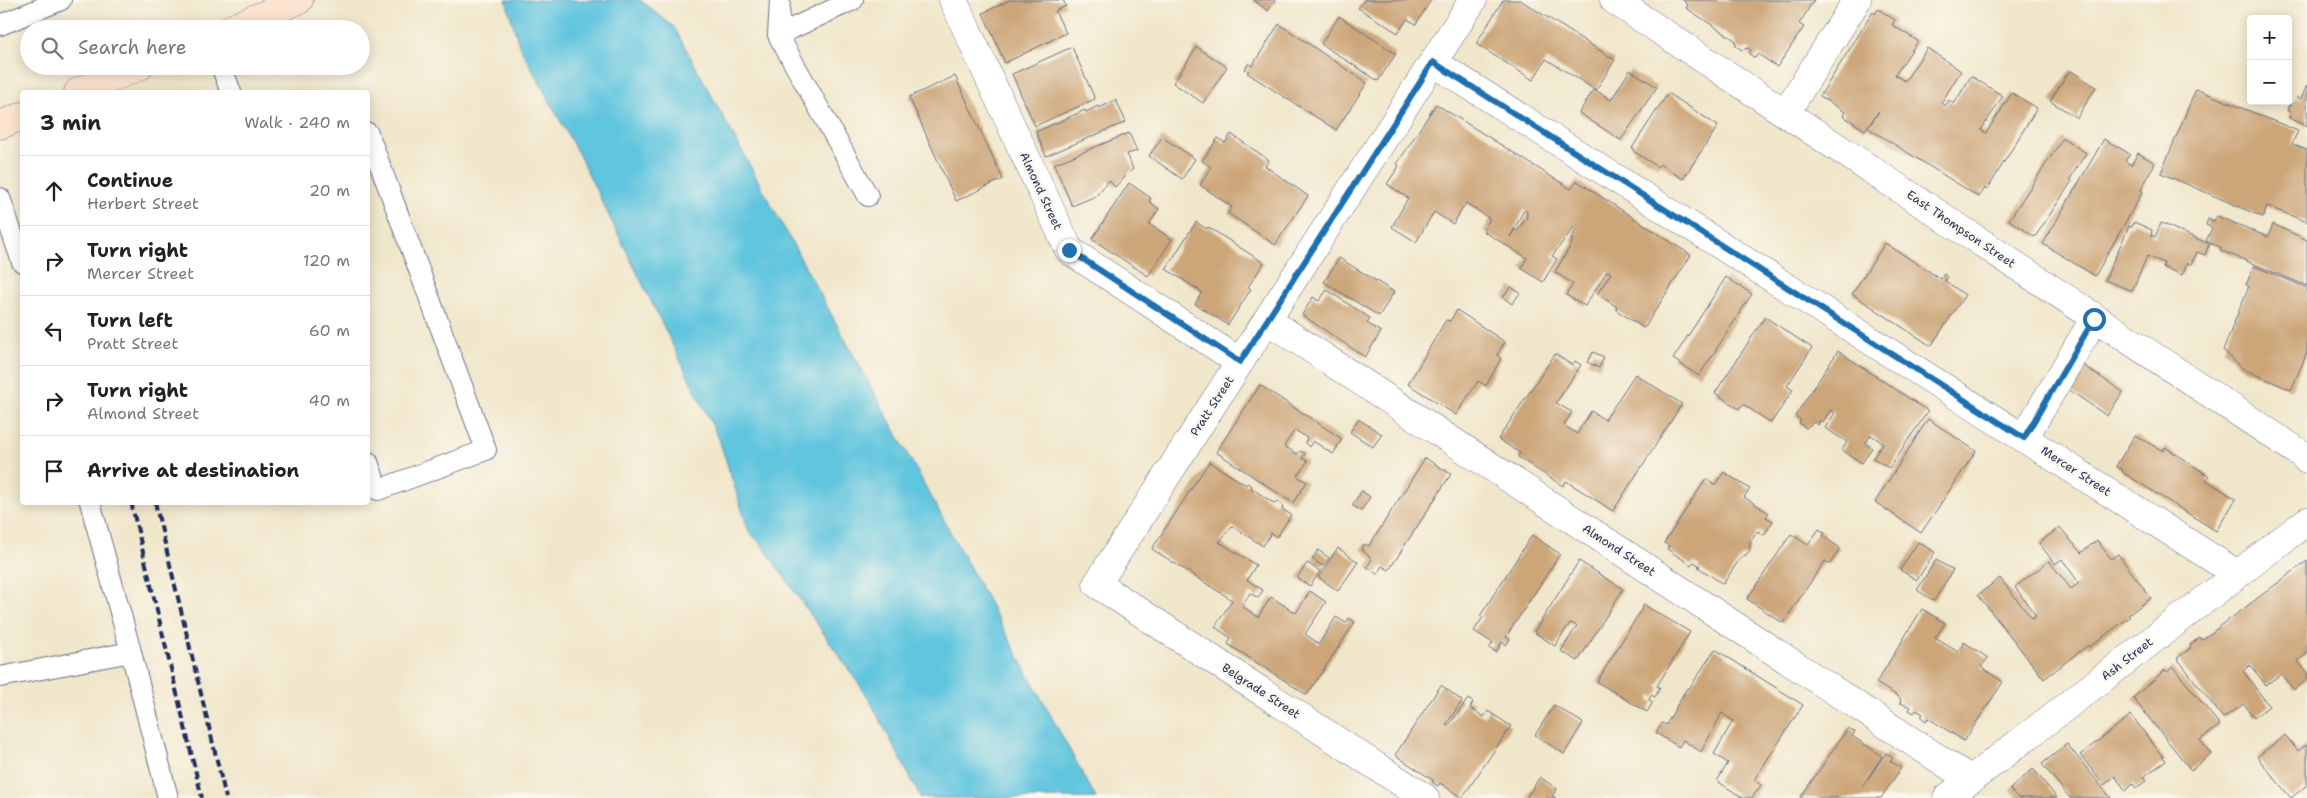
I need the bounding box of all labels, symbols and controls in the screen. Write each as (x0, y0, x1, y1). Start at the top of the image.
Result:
map controls (2247, 15, 2292, 105)
button: + (2247, 15, 2292, 60)
search box (20, 20, 370, 75)
icon: search (38, 34, 66, 62)
text: Search here (78, 35, 187, 60)
button: − (2247, 60, 2292, 105)
text: 3 min (40, 109, 101, 137)
text: Walk · 240 m (244, 112, 350, 133)
street label: Almond Street (1016, 149, 1066, 233)
text: Continue (87, 168, 173, 193)
icon: ahead (40, 177, 68, 205)
text: 20 m (309, 180, 350, 201)
street label: East Thompson Street (1904, 187, 2018, 271)
text: Herbert Street (87, 193, 199, 214)
text: Turn right (87, 238, 188, 263)
route end (1058, 239, 1081, 262)
icon: right (40, 247, 68, 275)
text: 120 m (303, 250, 350, 271)
text: Mercer Street (87, 263, 194, 284)
text: Turn left (87, 308, 173, 333)
route start (2083, 308, 2106, 331)
icon: left (40, 317, 68, 345)
text: 60 m (309, 320, 350, 341)
text: Pratt Street (87, 333, 178, 354)
street label: Pratt Street (1187, 373, 1237, 439)
text: Turn right (87, 378, 188, 403)
icon: right (40, 387, 68, 415)
text: 40 m (308, 390, 350, 411)
text: Almond Street (87, 403, 199, 424)
street label: Mercer Street (2038, 442, 2114, 500)
icon: arrive (40, 457, 68, 485)
text: Arrive at destination (87, 458, 299, 483)
street label: Almond Street (1579, 520, 1659, 580)
street label: Ash Street (2098, 634, 2156, 684)
street label: Belgrade Street (1219, 660, 1303, 722)

